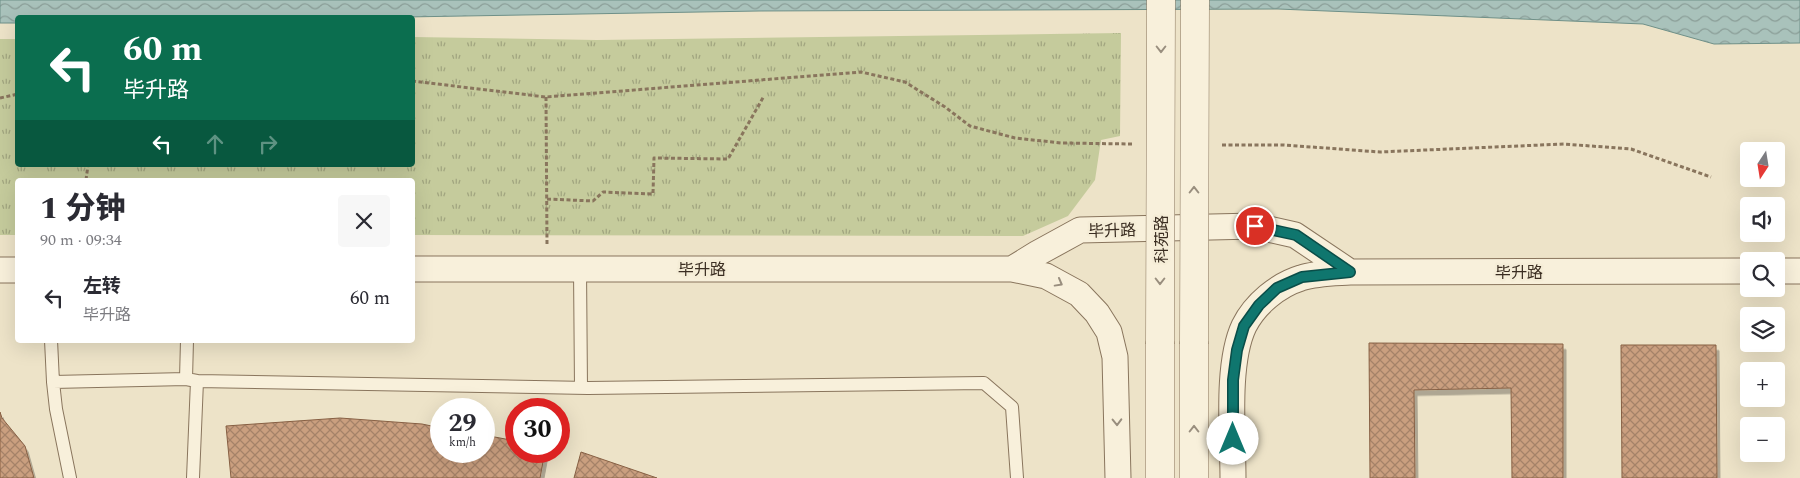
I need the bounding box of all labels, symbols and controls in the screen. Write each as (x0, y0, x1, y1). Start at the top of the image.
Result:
text: 60 m (123, 23, 203, 76)
icon: left (40, 35, 105, 100)
one-way arrow (1156, 45, 1166, 53)
text: 毕升路 (123, 74, 189, 107)
icon: left (148, 130, 176, 158)
icon: ahead (201, 130, 229, 158)
icon: right (254, 130, 282, 158)
north arrow (1740, 142, 1785, 188)
map controls (1740, 142, 1785, 462)
text: 1 分钟 (40, 186, 126, 232)
one-way arrow (1189, 186, 1199, 194)
button: close (338, 195, 390, 247)
button: sound (1740, 197, 1785, 242)
pin (1234, 205, 1276, 247)
icon: arrive (1241, 212, 1269, 240)
street label: 科苑路 (1150, 215, 1174, 263)
street label: 毕升路 (1088, 218, 1136, 244)
text: 90 m · 09:34 (40, 228, 122, 252)
button: search (1740, 252, 1785, 297)
street label: 毕升路 (678, 258, 726, 282)
street label: 毕升路 (1495, 261, 1543, 285)
text: 左转 (83, 272, 121, 301)
one-way arrow (1053, 276, 1062, 286)
one-way arrow (1155, 278, 1165, 285)
icon: left (40, 284, 68, 312)
text: 60 m (350, 284, 390, 313)
text: 毕升路 (83, 303, 131, 327)
button: layers (1740, 307, 1785, 352)
button: + (1740, 362, 1785, 407)
speed limit sign: 30 (505, 398, 570, 463)
text: 29 (448, 405, 477, 443)
position arrow (1206, 412, 1258, 464)
button: − (1740, 417, 1785, 462)
one-way arrow (1112, 418, 1122, 426)
one-way arrow (1189, 425, 1199, 433)
text: km/h (449, 433, 476, 452)

